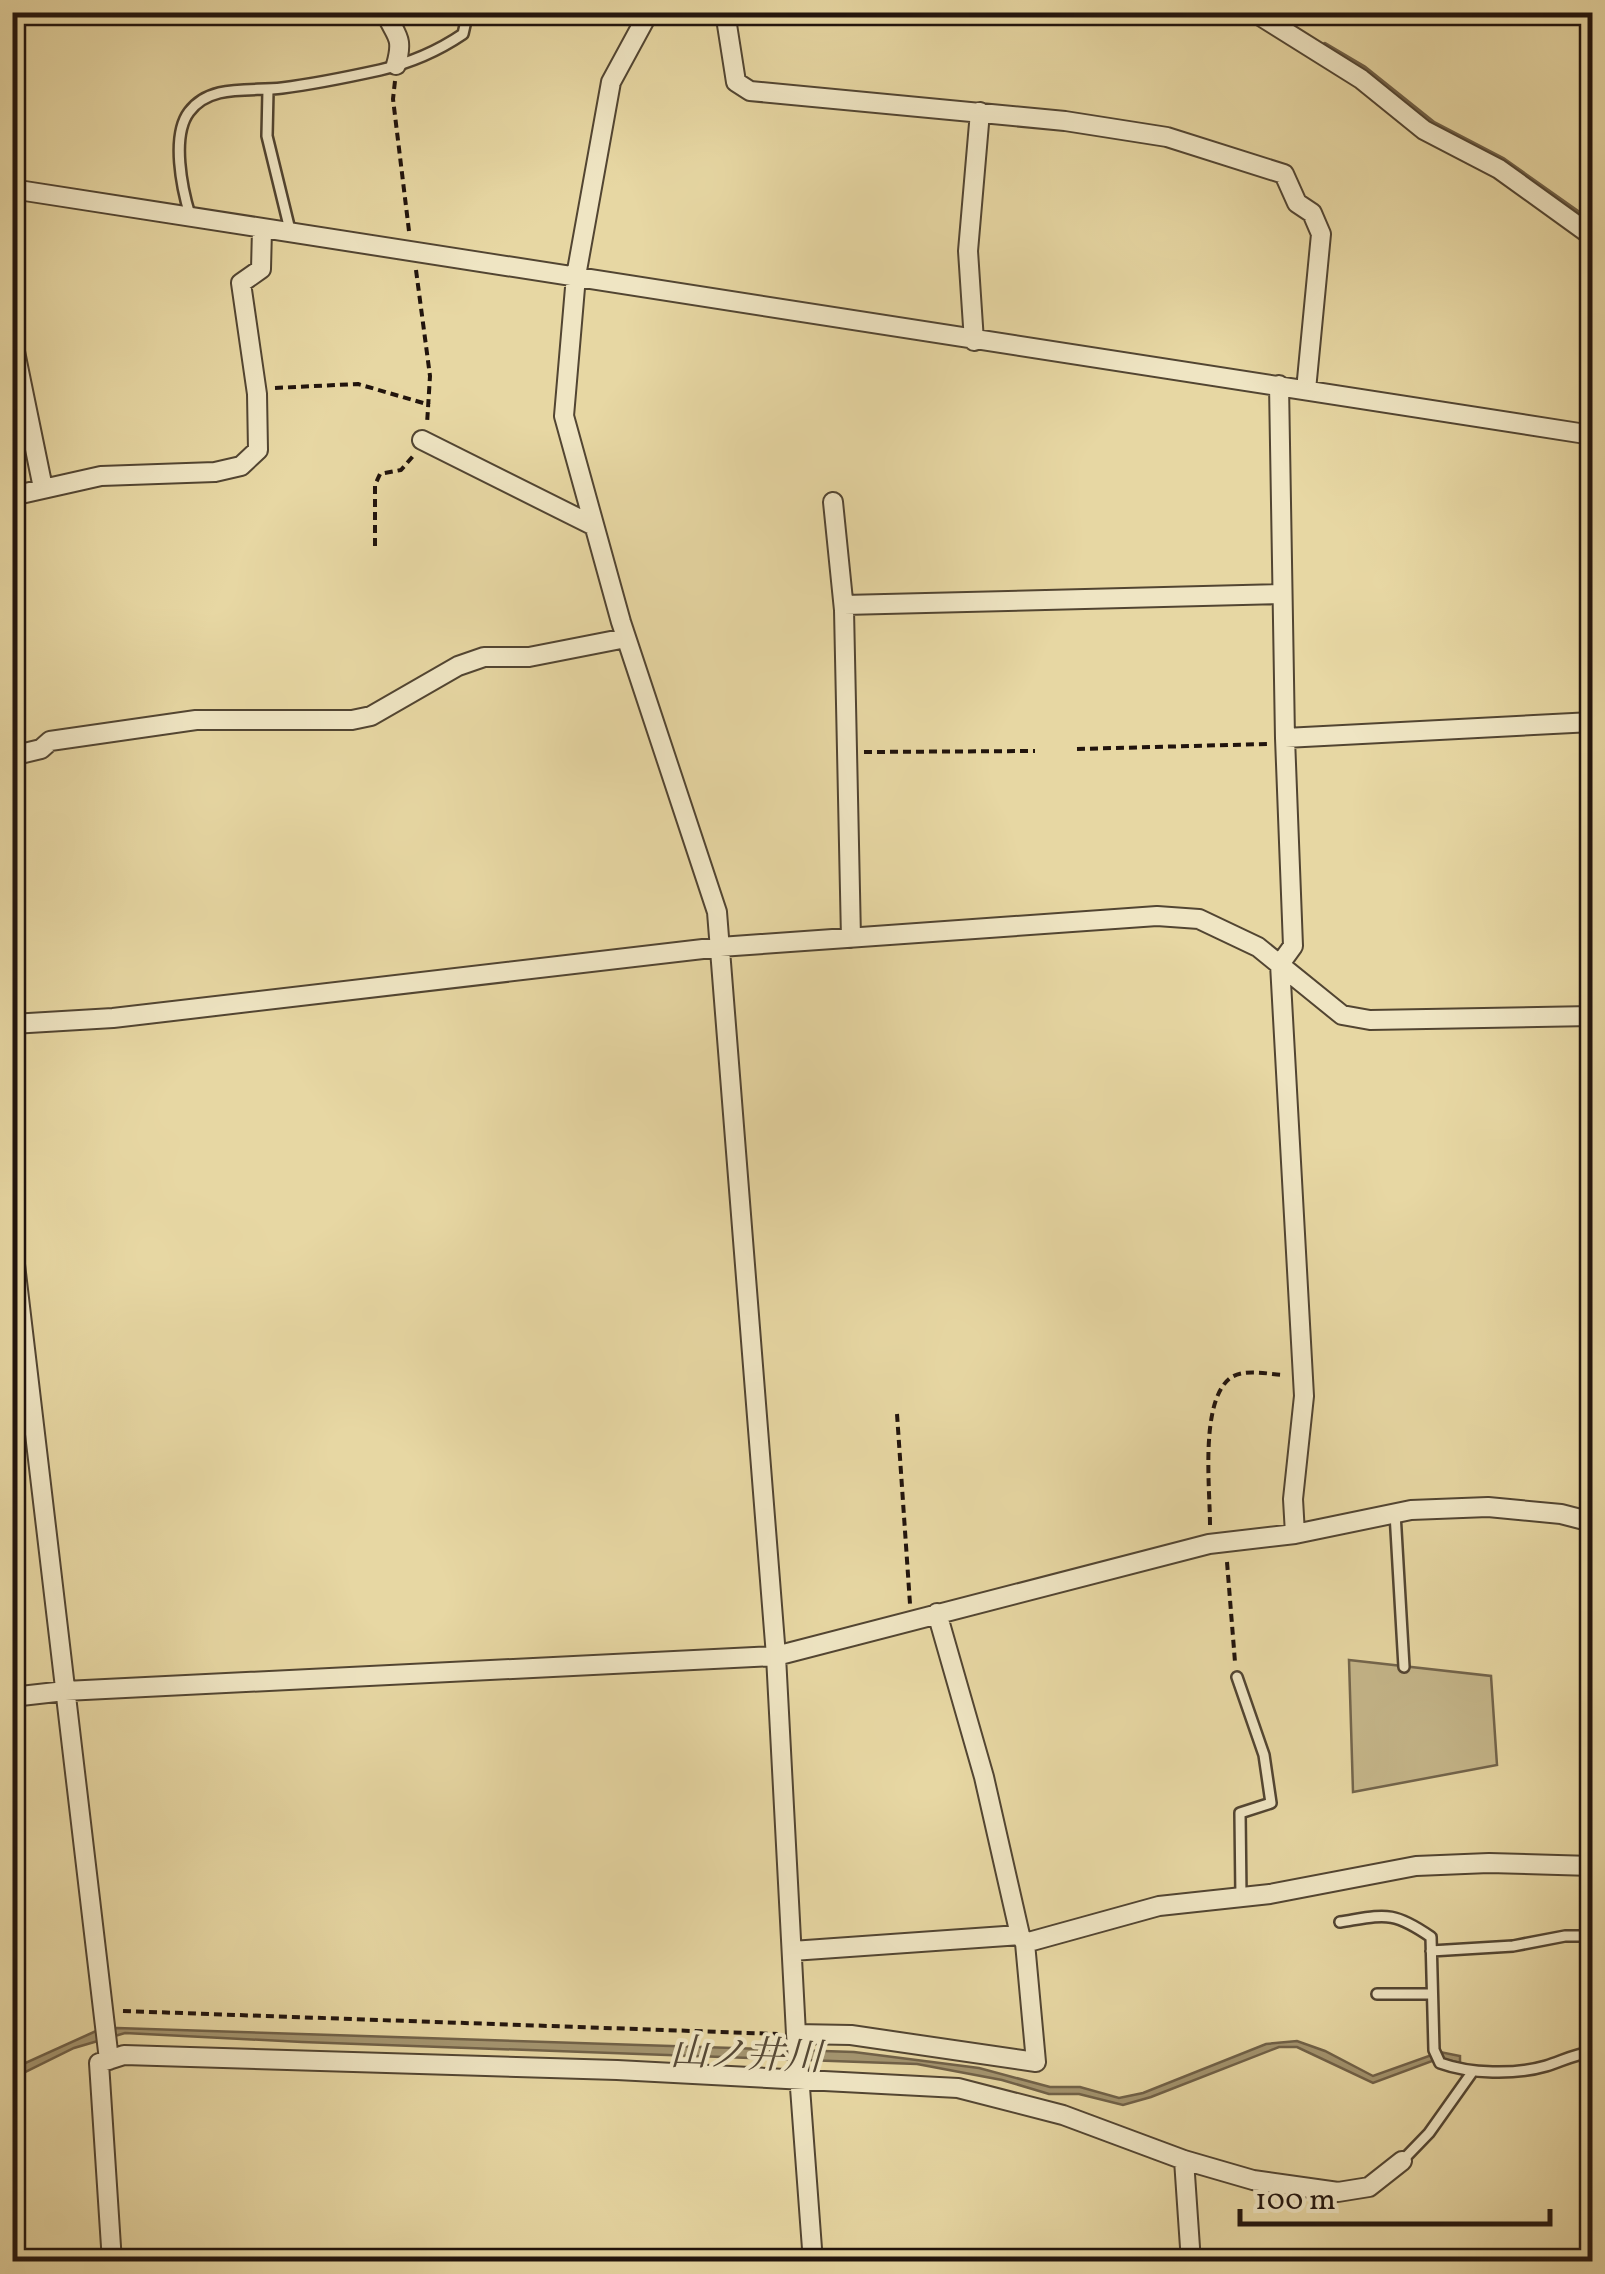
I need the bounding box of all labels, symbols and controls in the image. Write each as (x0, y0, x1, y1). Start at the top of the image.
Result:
water label: 山ノ井川 (669, 2028, 827, 2087)
scale bar (1240, 2164, 1550, 2226)
text: 100 m (1255, 2180, 1336, 2222)

